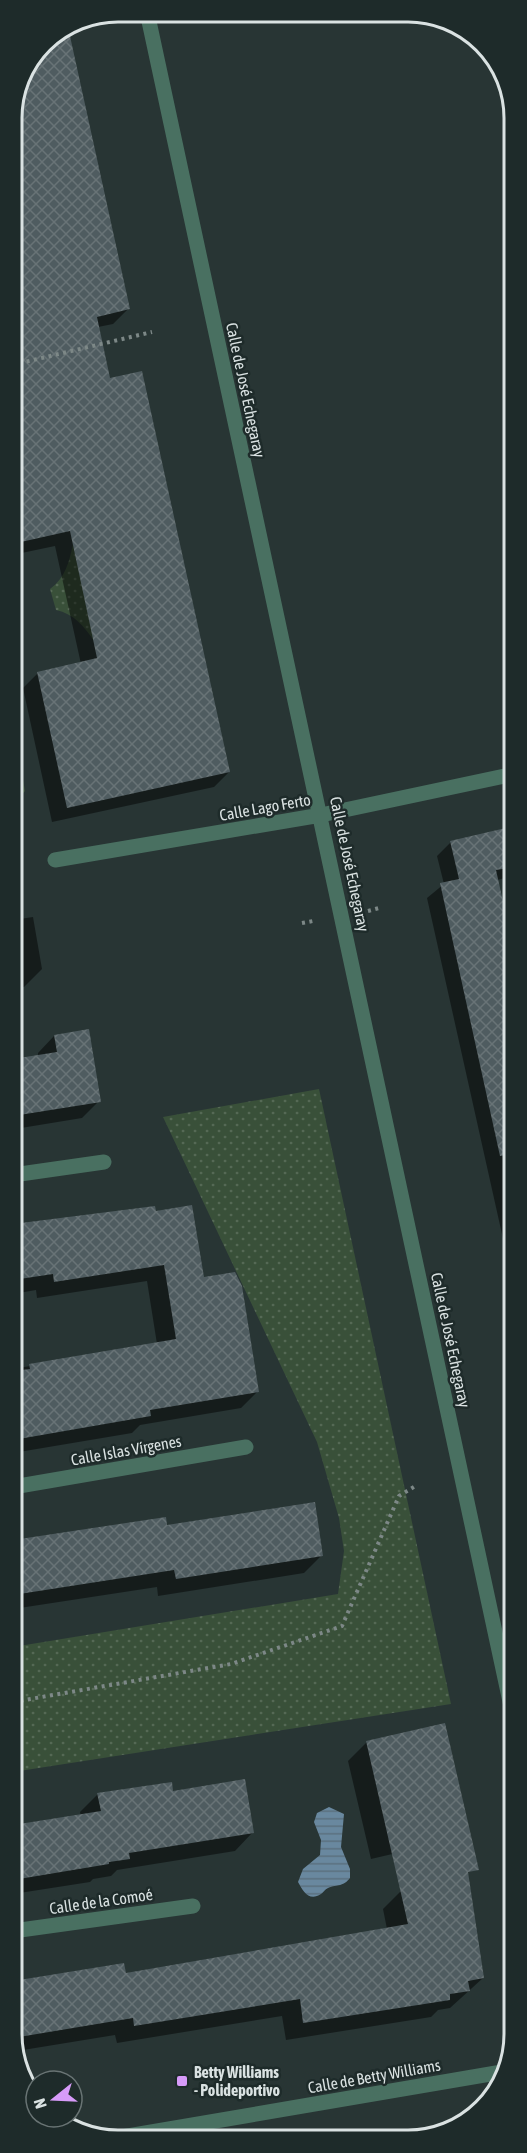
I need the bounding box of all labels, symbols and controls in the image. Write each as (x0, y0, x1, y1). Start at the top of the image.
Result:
street label: Calle de José Echegaray (222, 321, 269, 460)
street label: Calle Lago Ferto (218, 790, 312, 825)
street label: Calle de José Echegaray (326, 795, 373, 934)
street label: Calle de José Echegaray (427, 1271, 474, 1410)
street label: Calle Islas Vírgenes (69, 1431, 183, 1470)
street label: Calle de la Comoé (48, 1885, 154, 1917)
street label: Calle de Betty Williams (306, 2055, 442, 2098)
place label: Betty Williams - Polideportivo (194, 2063, 281, 2099)
north arrow (24, 2069, 84, 2129)
marker: Betty Williams - Polideportivo (175, 2074, 189, 2088)
text: N (30, 2096, 50, 2111)

